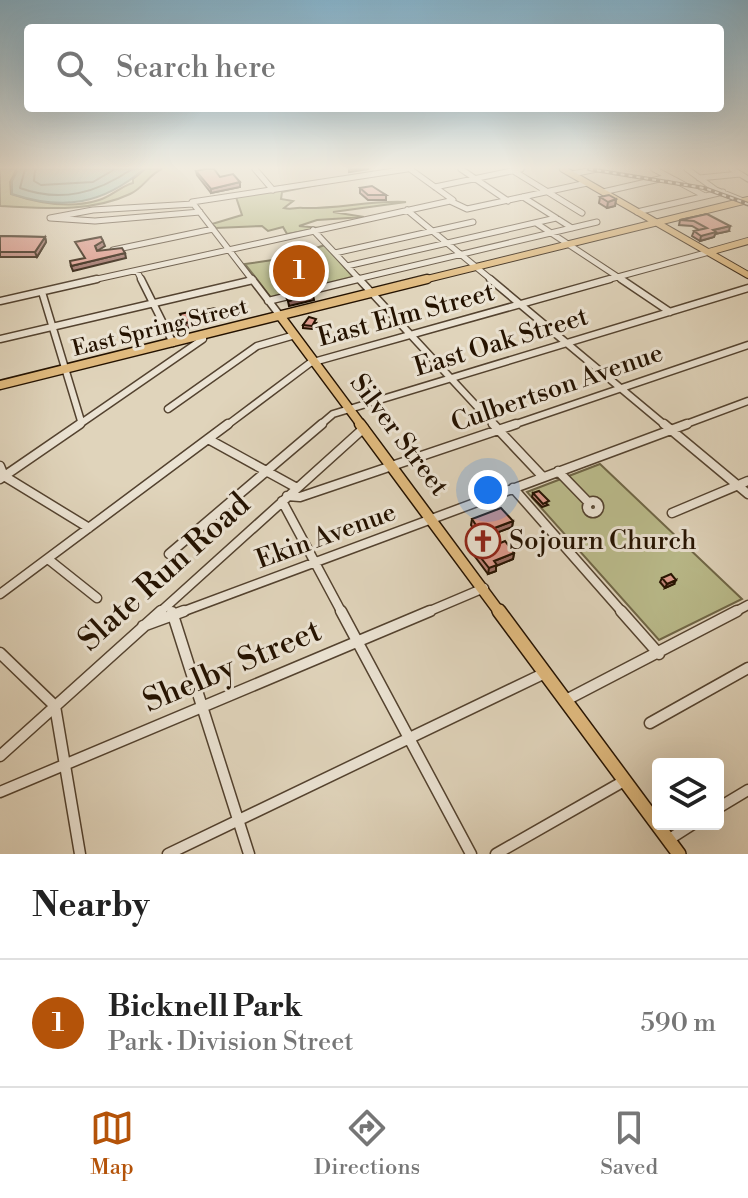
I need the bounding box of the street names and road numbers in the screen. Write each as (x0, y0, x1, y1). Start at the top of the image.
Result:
street label: East Elm Street (314, 276, 498, 354)
street label: East Spring Street (69, 293, 251, 363)
street label: East Oak Street (410, 300, 592, 384)
street label: Culbertson Avenue (447, 337, 667, 439)
street label: Silver Street (343, 368, 455, 502)
street label: Slate Run Road (70, 484, 258, 660)
street label: Ekin Avenue (252, 496, 400, 576)
street label: Shelby Street (137, 610, 327, 722)

